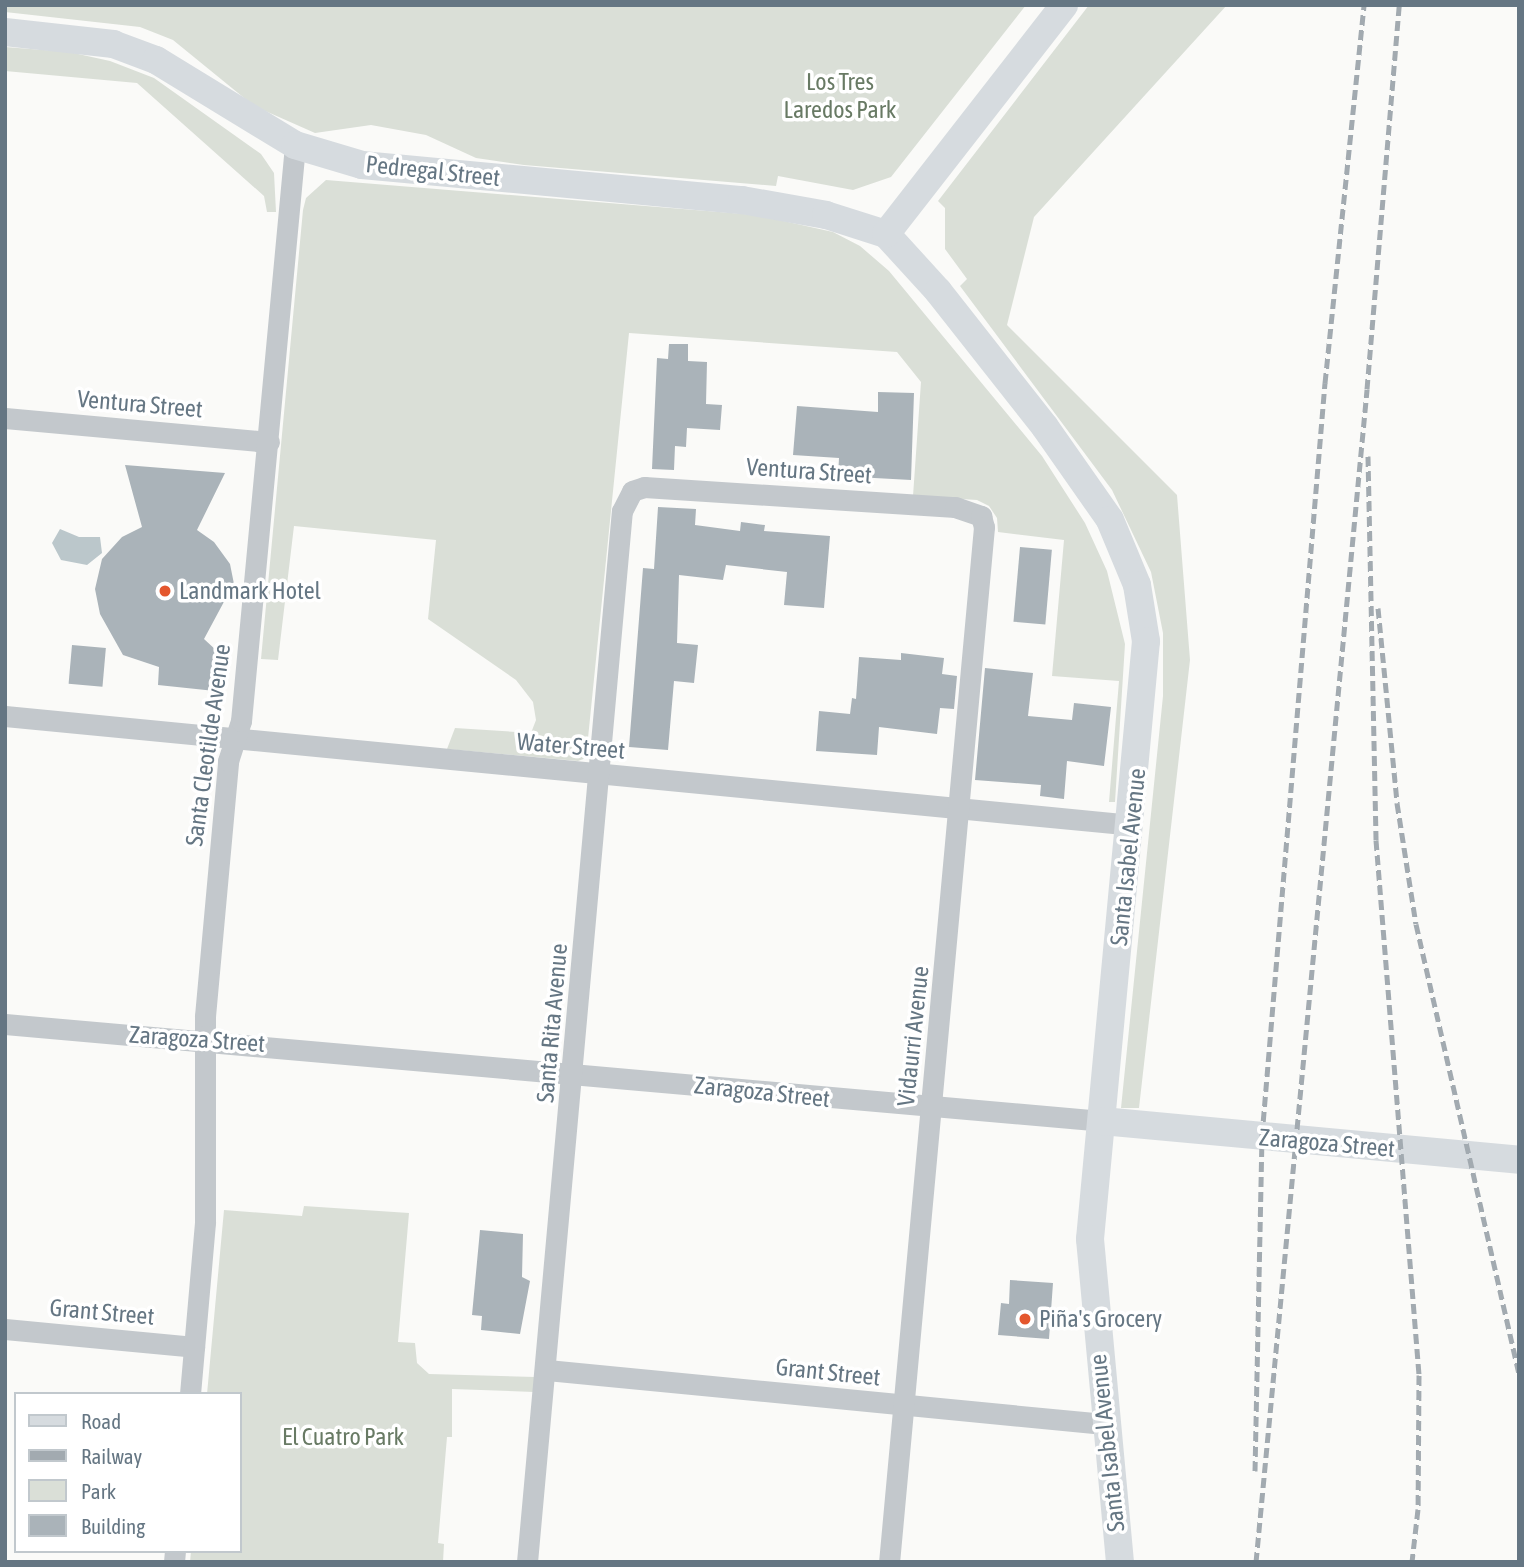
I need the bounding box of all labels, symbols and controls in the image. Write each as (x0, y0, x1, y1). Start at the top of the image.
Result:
park label: Los Tres Laredos Park (784, 68, 896, 124)
street label: Pedregal Street (364, 150, 502, 192)
street label: Ventura Street (76, 384, 204, 424)
street label: Ventura Street (745, 452, 873, 490)
place label: Landmark Hotel (179, 577, 321, 605)
marker: Landmark Hotel (157, 583, 173, 599)
street label: Santa Cleotilde Avenue (180, 642, 236, 848)
street label: Water Street (516, 727, 626, 765)
street label: Santa Isabel Avenue (1104, 767, 1152, 947)
street label: Santa Rita Avenue (531, 942, 573, 1104)
street label: Vidaurri Avenue (891, 964, 935, 1108)
street label: Zaragoza Street (128, 1020, 266, 1058)
street label: Zaragoza Street (693, 1071, 831, 1113)
street label: Zaragoza Street (1258, 1123, 1396, 1163)
street label: Grant Street (48, 1293, 156, 1331)
place label: Piña's Grocery (1039, 1305, 1162, 1333)
marker: Piña's Grocery (1017, 1311, 1033, 1327)
street label: Grant Street (774, 1352, 882, 1392)
street label: Santa Isabel Avenue (1083, 1353, 1131, 1533)
legend (14, 1392, 242, 1553)
text: Road (81, 1409, 121, 1433)
park label: El Cuatro Park (282, 1423, 404, 1451)
text: Railway (81, 1444, 142, 1468)
text: Park (81, 1479, 116, 1503)
text: Building (81, 1514, 145, 1538)

